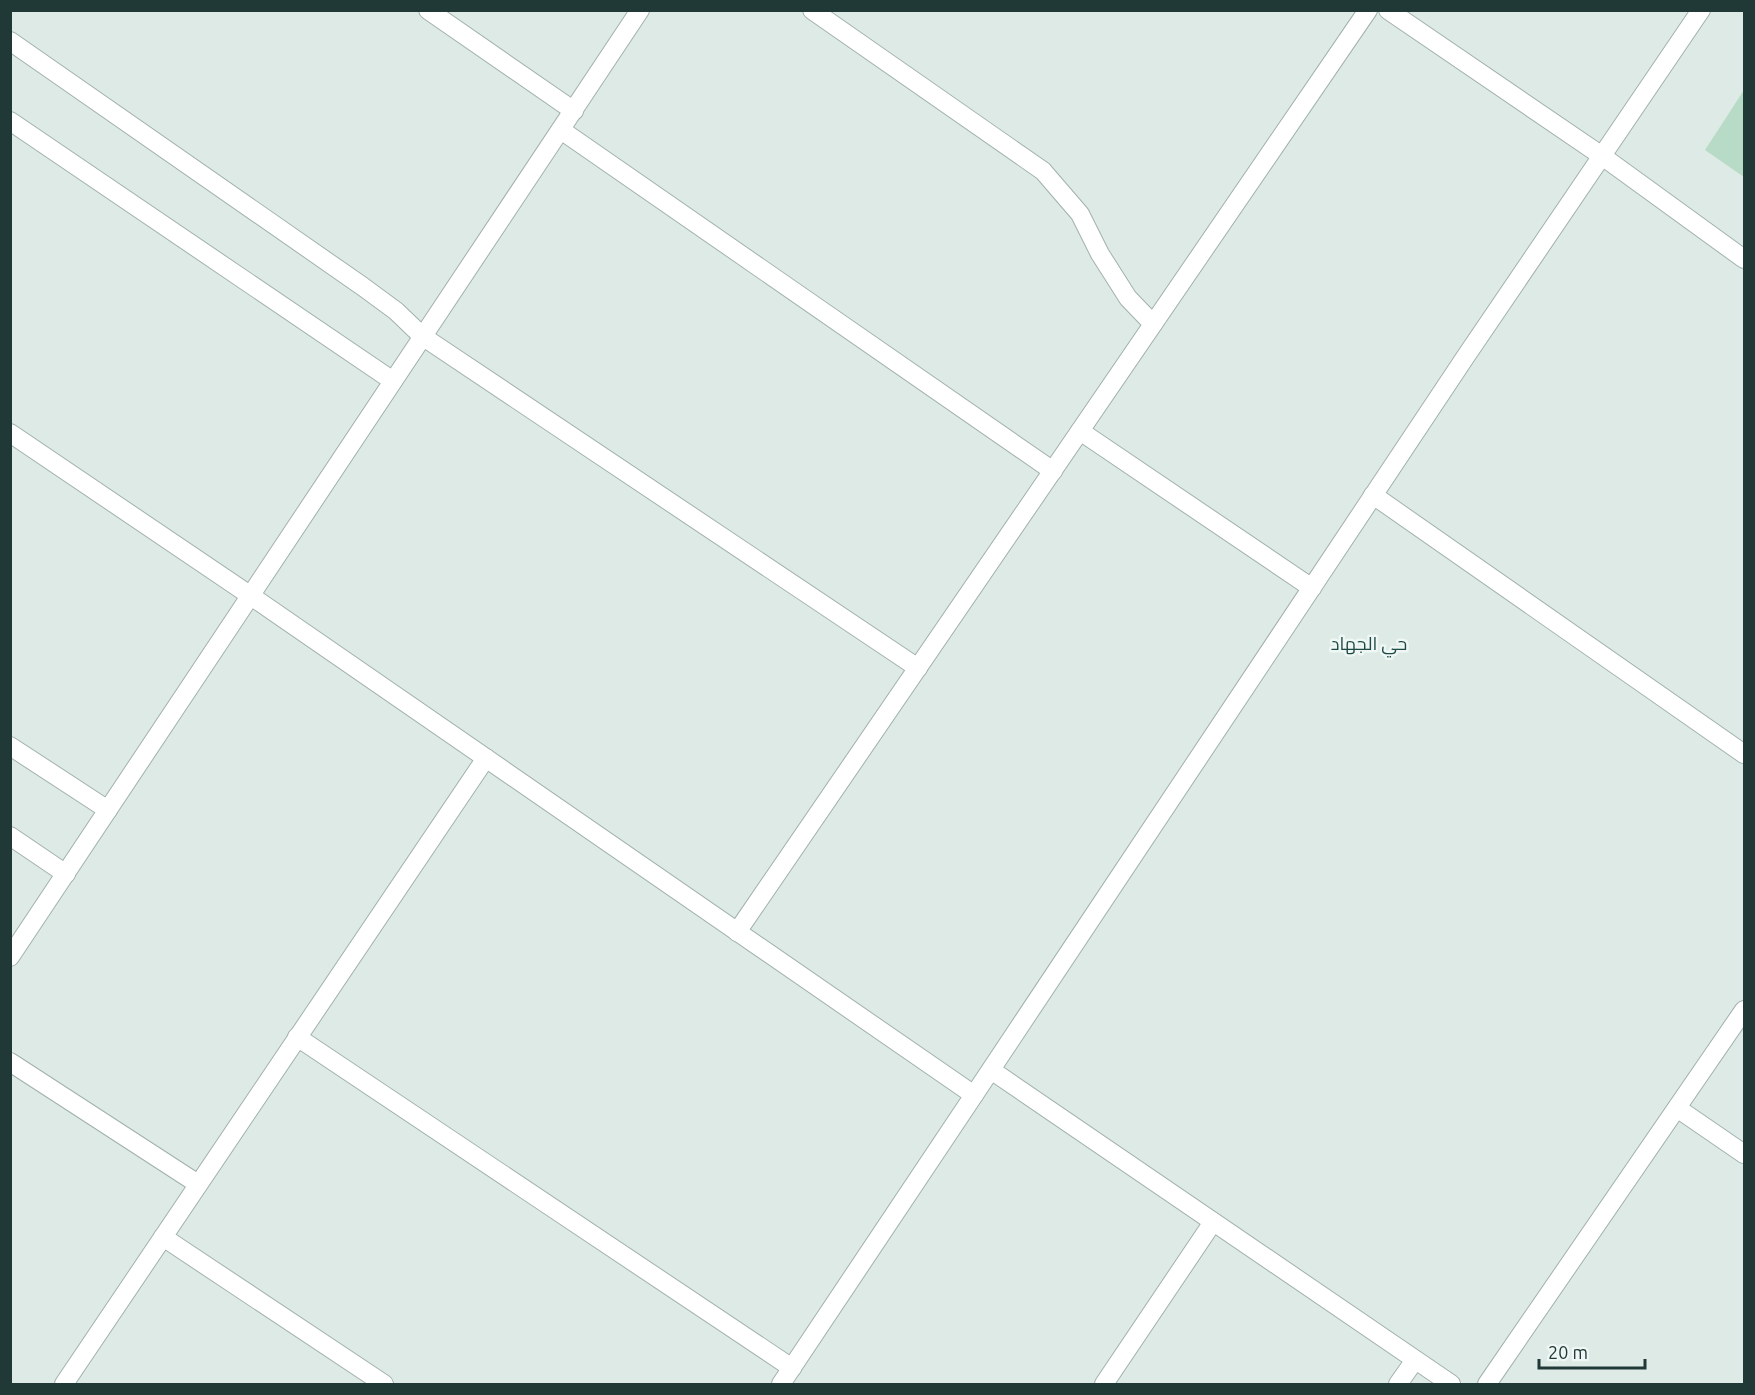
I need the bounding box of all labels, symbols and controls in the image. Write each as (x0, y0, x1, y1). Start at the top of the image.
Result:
district label: حي الجهاد (1331, 633, 1407, 658)
scale bar (1539, 1332, 1646, 1370)
text: 20 m (1548, 1342, 1588, 1362)

